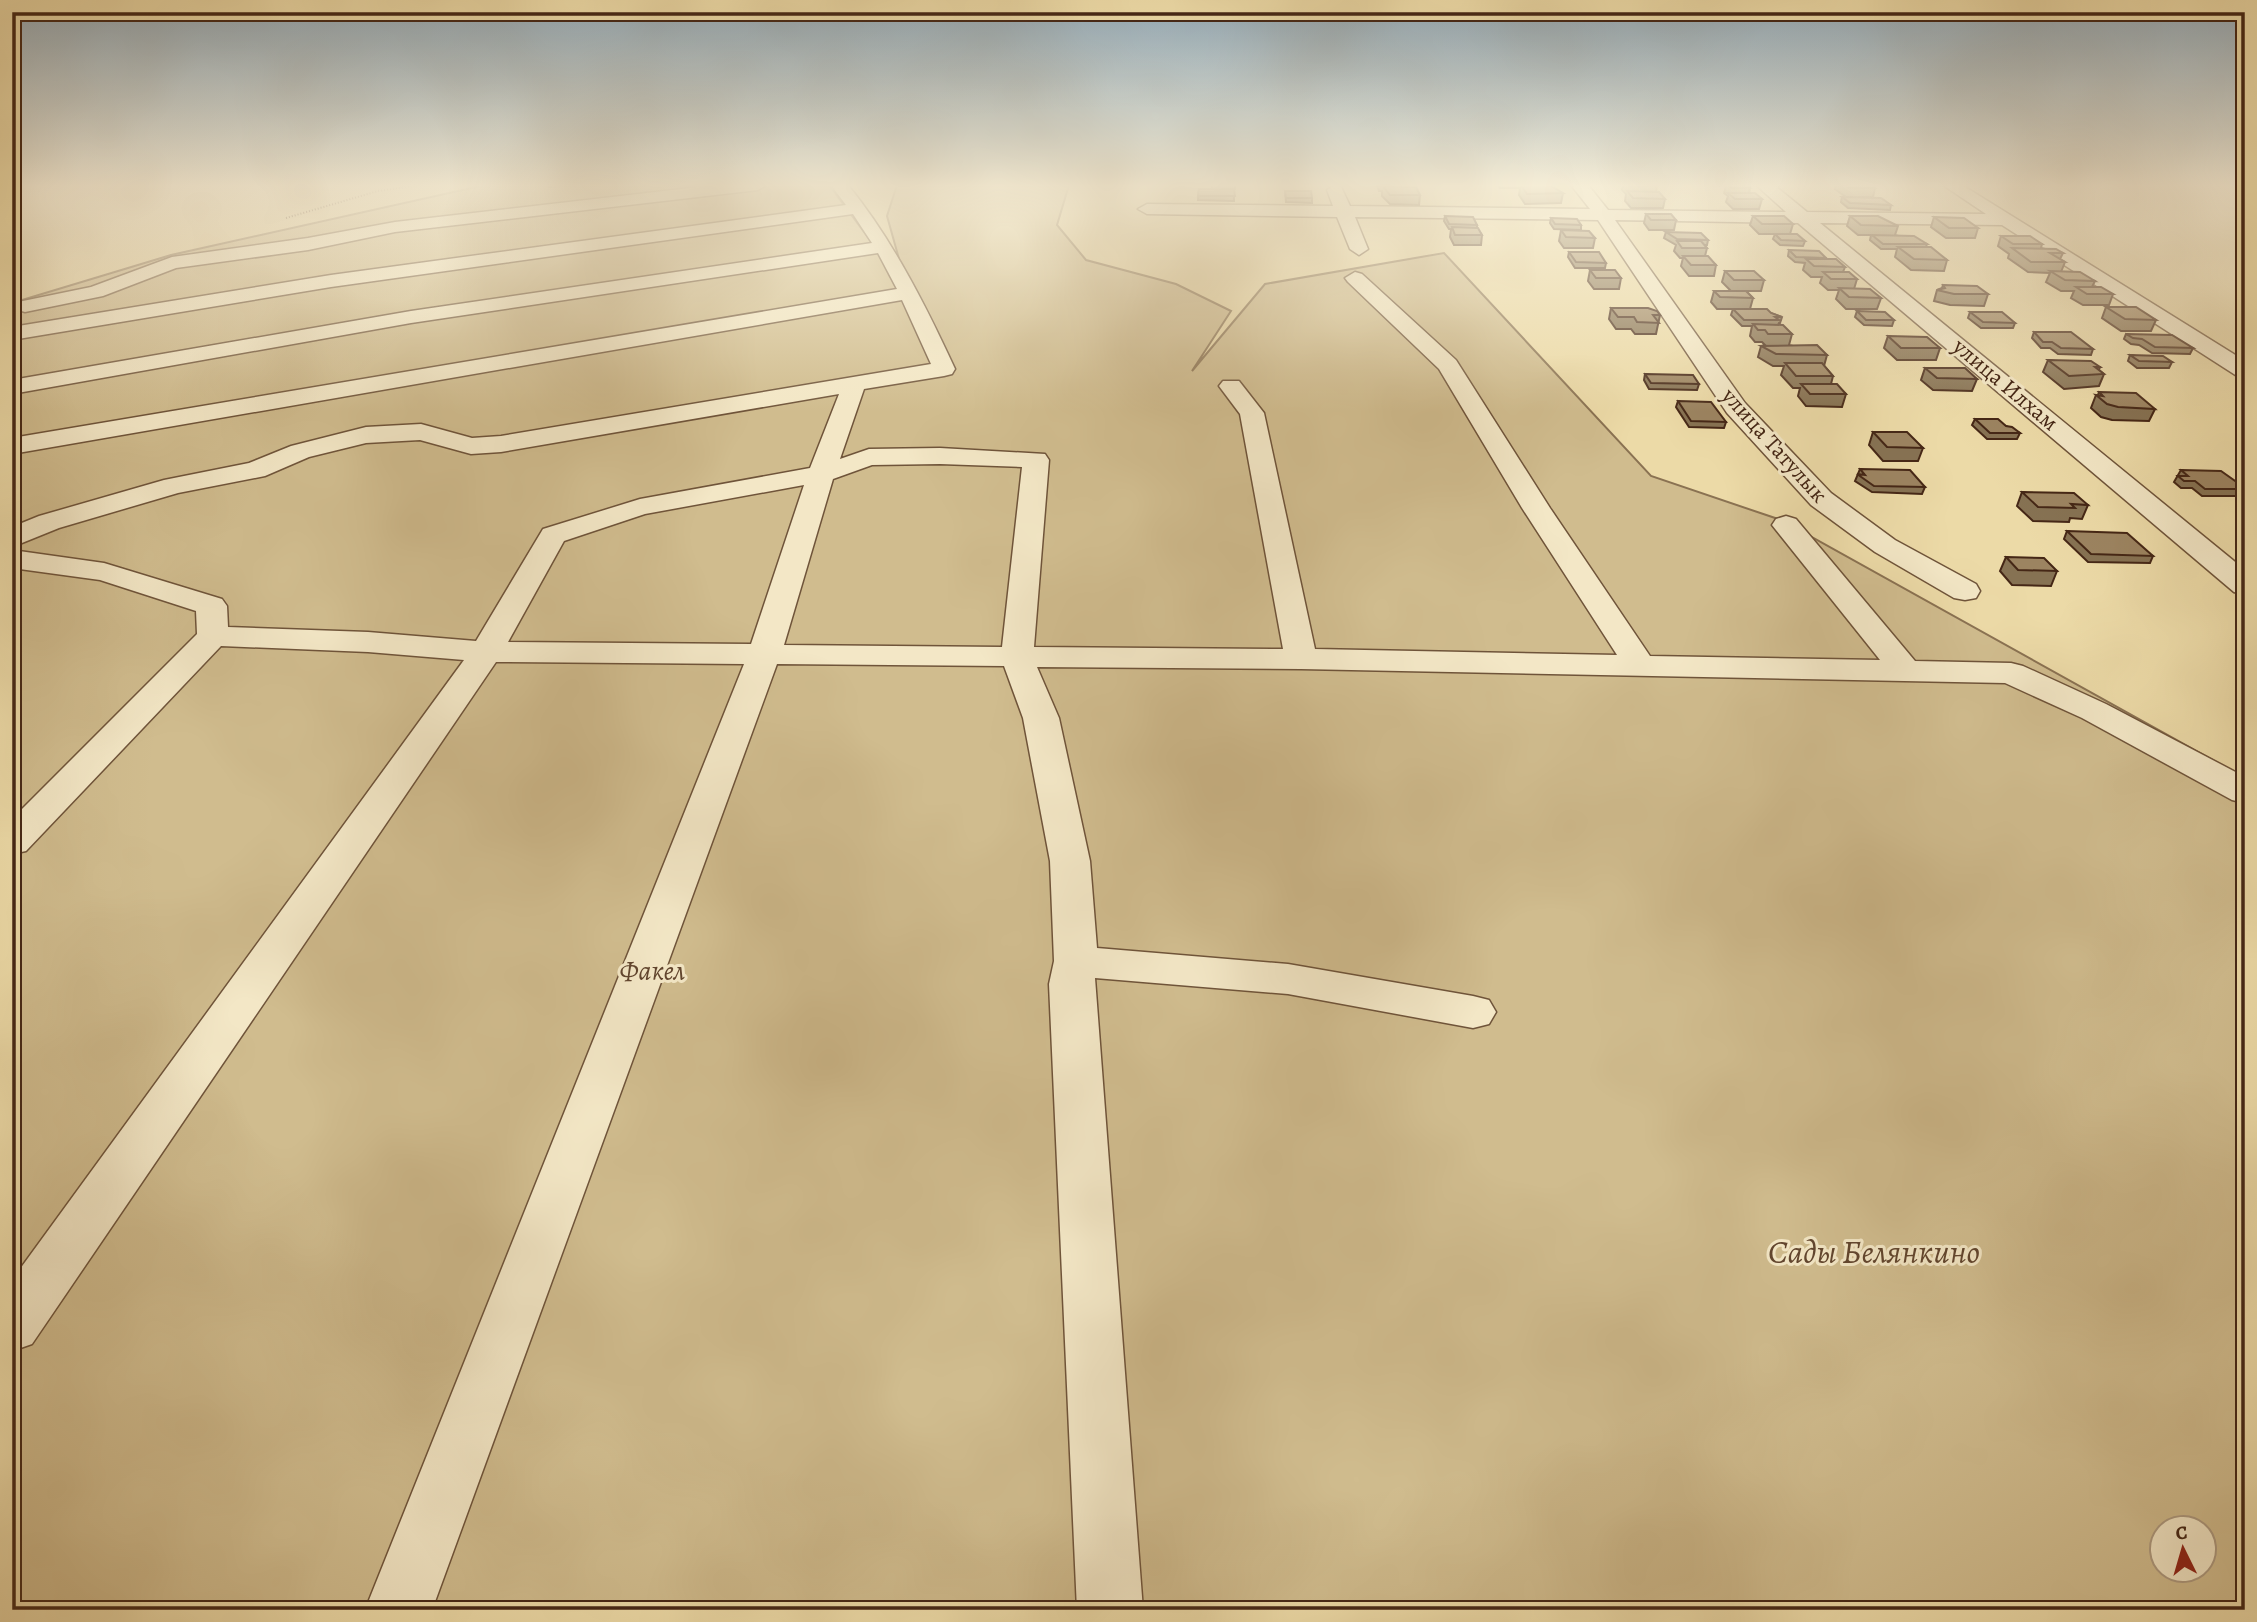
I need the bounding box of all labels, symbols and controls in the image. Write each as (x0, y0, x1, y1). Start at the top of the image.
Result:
street label: улица Илхам (1946, 330, 2065, 438)
street label: улица Татулык (1714, 380, 1835, 509)
park label: Факел (619, 952, 685, 990)
park label: Сады Белянкино (1768, 1229, 1980, 1274)
north arrow (2148, 1514, 2218, 1584)
text: С (2175, 1520, 2189, 1547)

